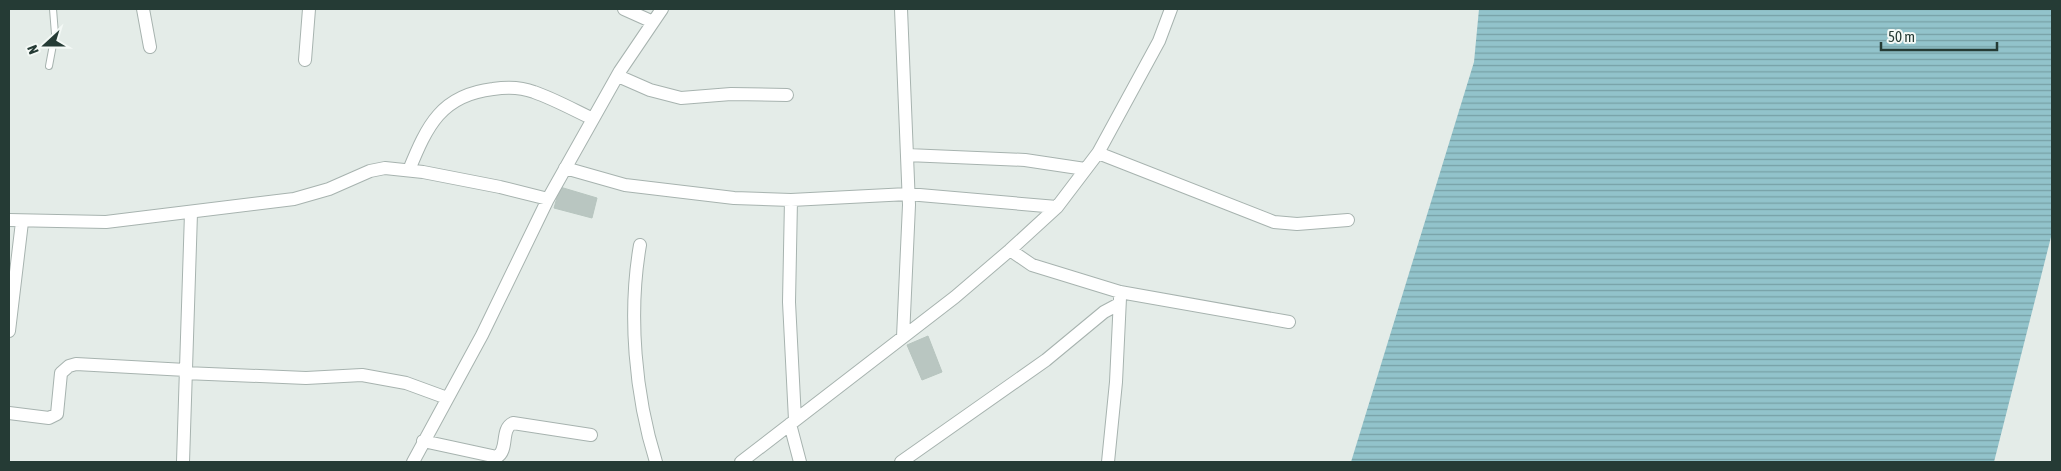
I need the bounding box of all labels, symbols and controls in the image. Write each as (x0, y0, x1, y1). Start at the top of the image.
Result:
north arrow (20, 20, 70, 70)
scale bar (1881, 20, 1997, 52)
text: 50 m (1888, 28, 1915, 45)
text: N (24, 43, 42, 56)

